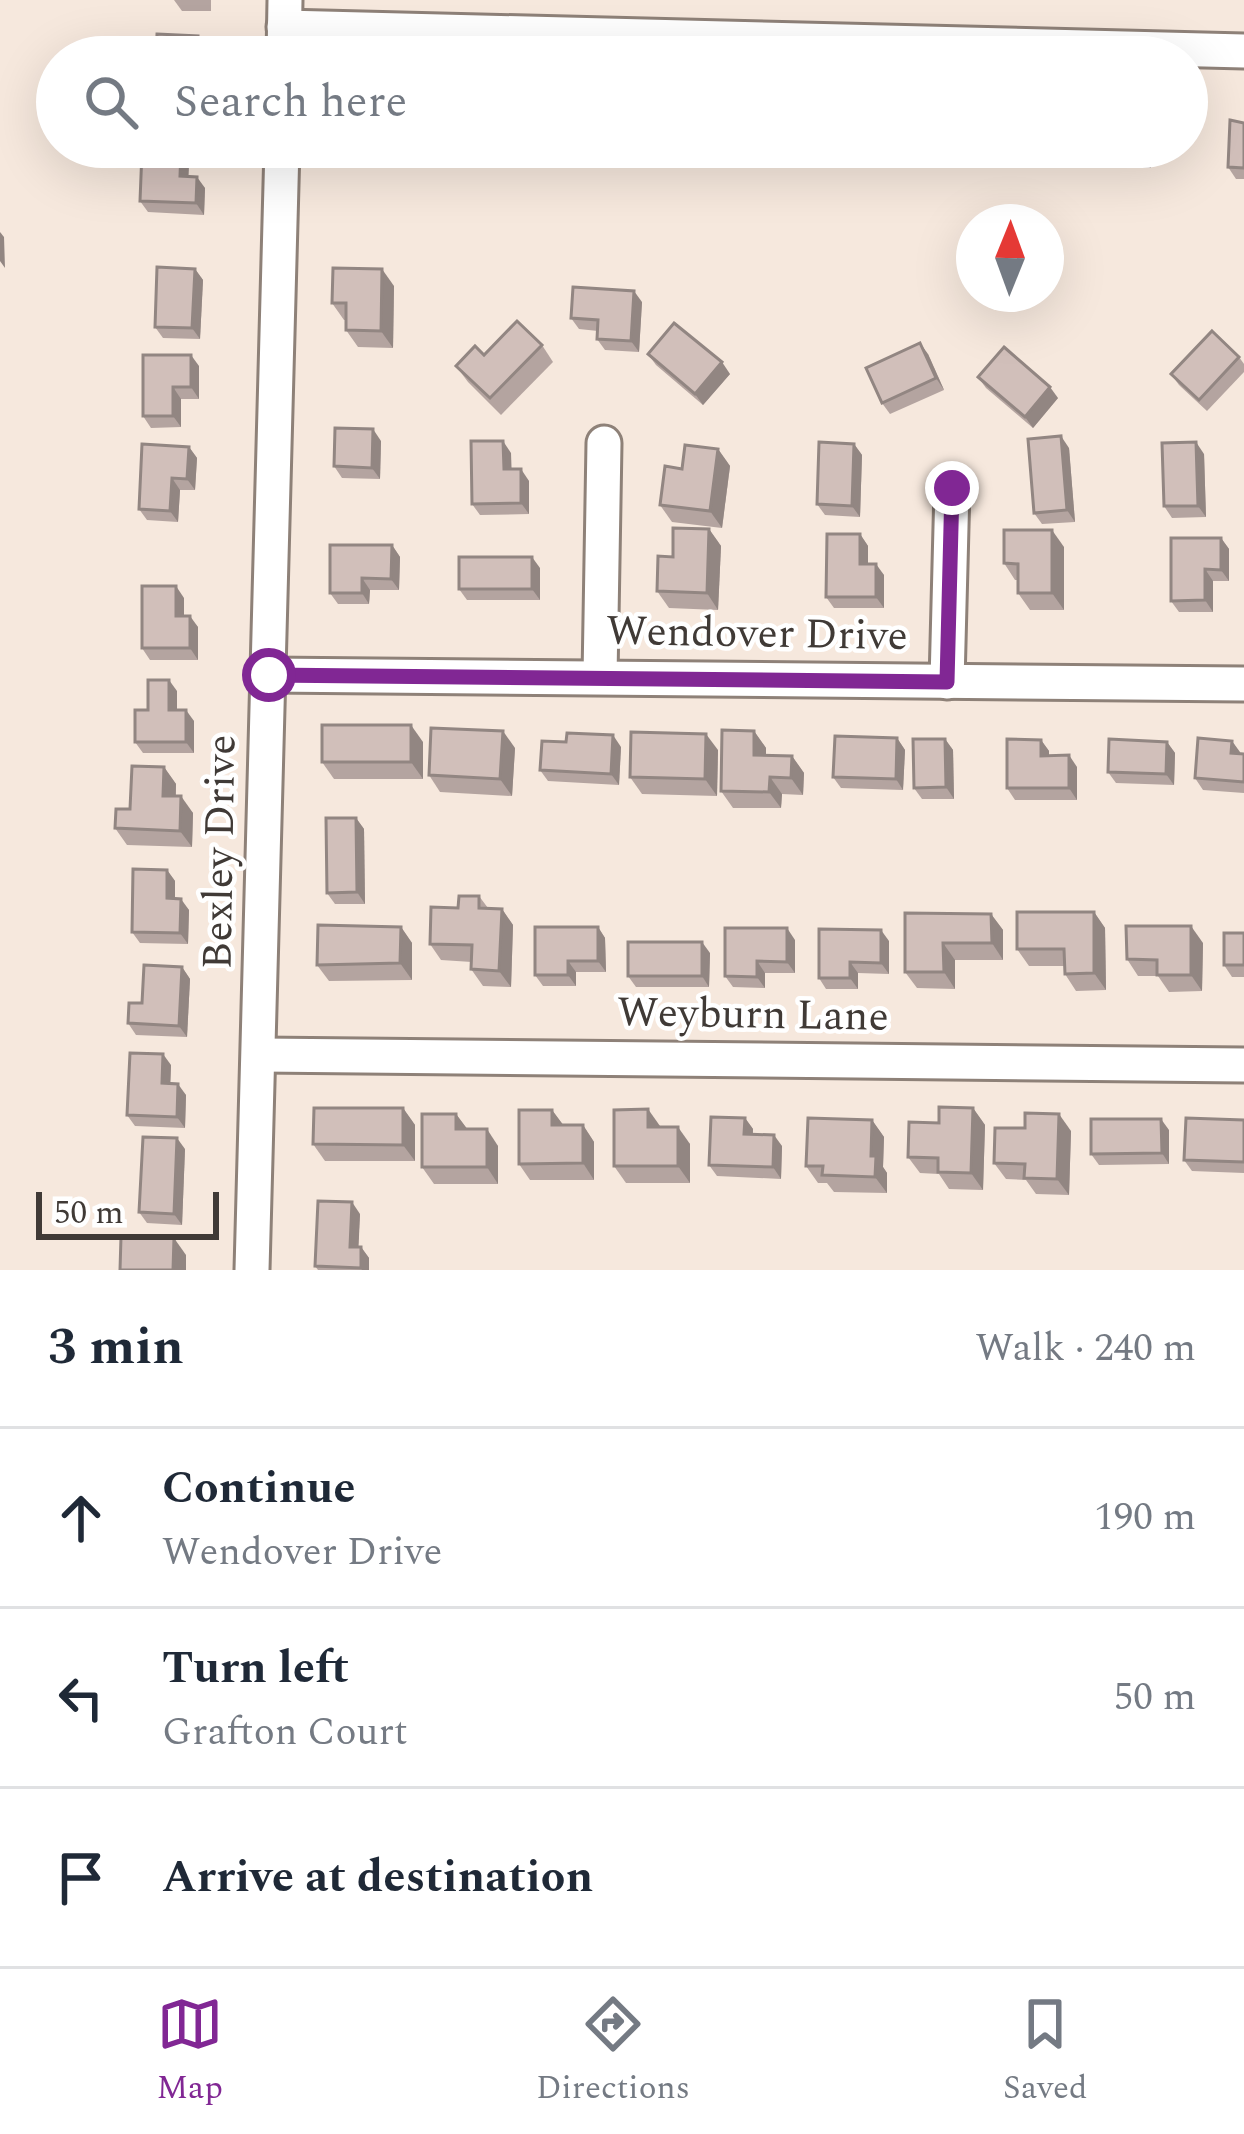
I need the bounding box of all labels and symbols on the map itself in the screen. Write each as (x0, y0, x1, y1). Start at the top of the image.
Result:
north arrow (956, 204, 1064, 312)
route end (925, 461, 979, 515)
street label: Wendover Drive (606, 600, 908, 668)
route start (242, 648, 296, 702)
street label: Bexley Drive (186, 734, 254, 970)
street label: Weyburn Lane (617, 981, 889, 1049)
scale bar (36, 1186, 219, 1239)

